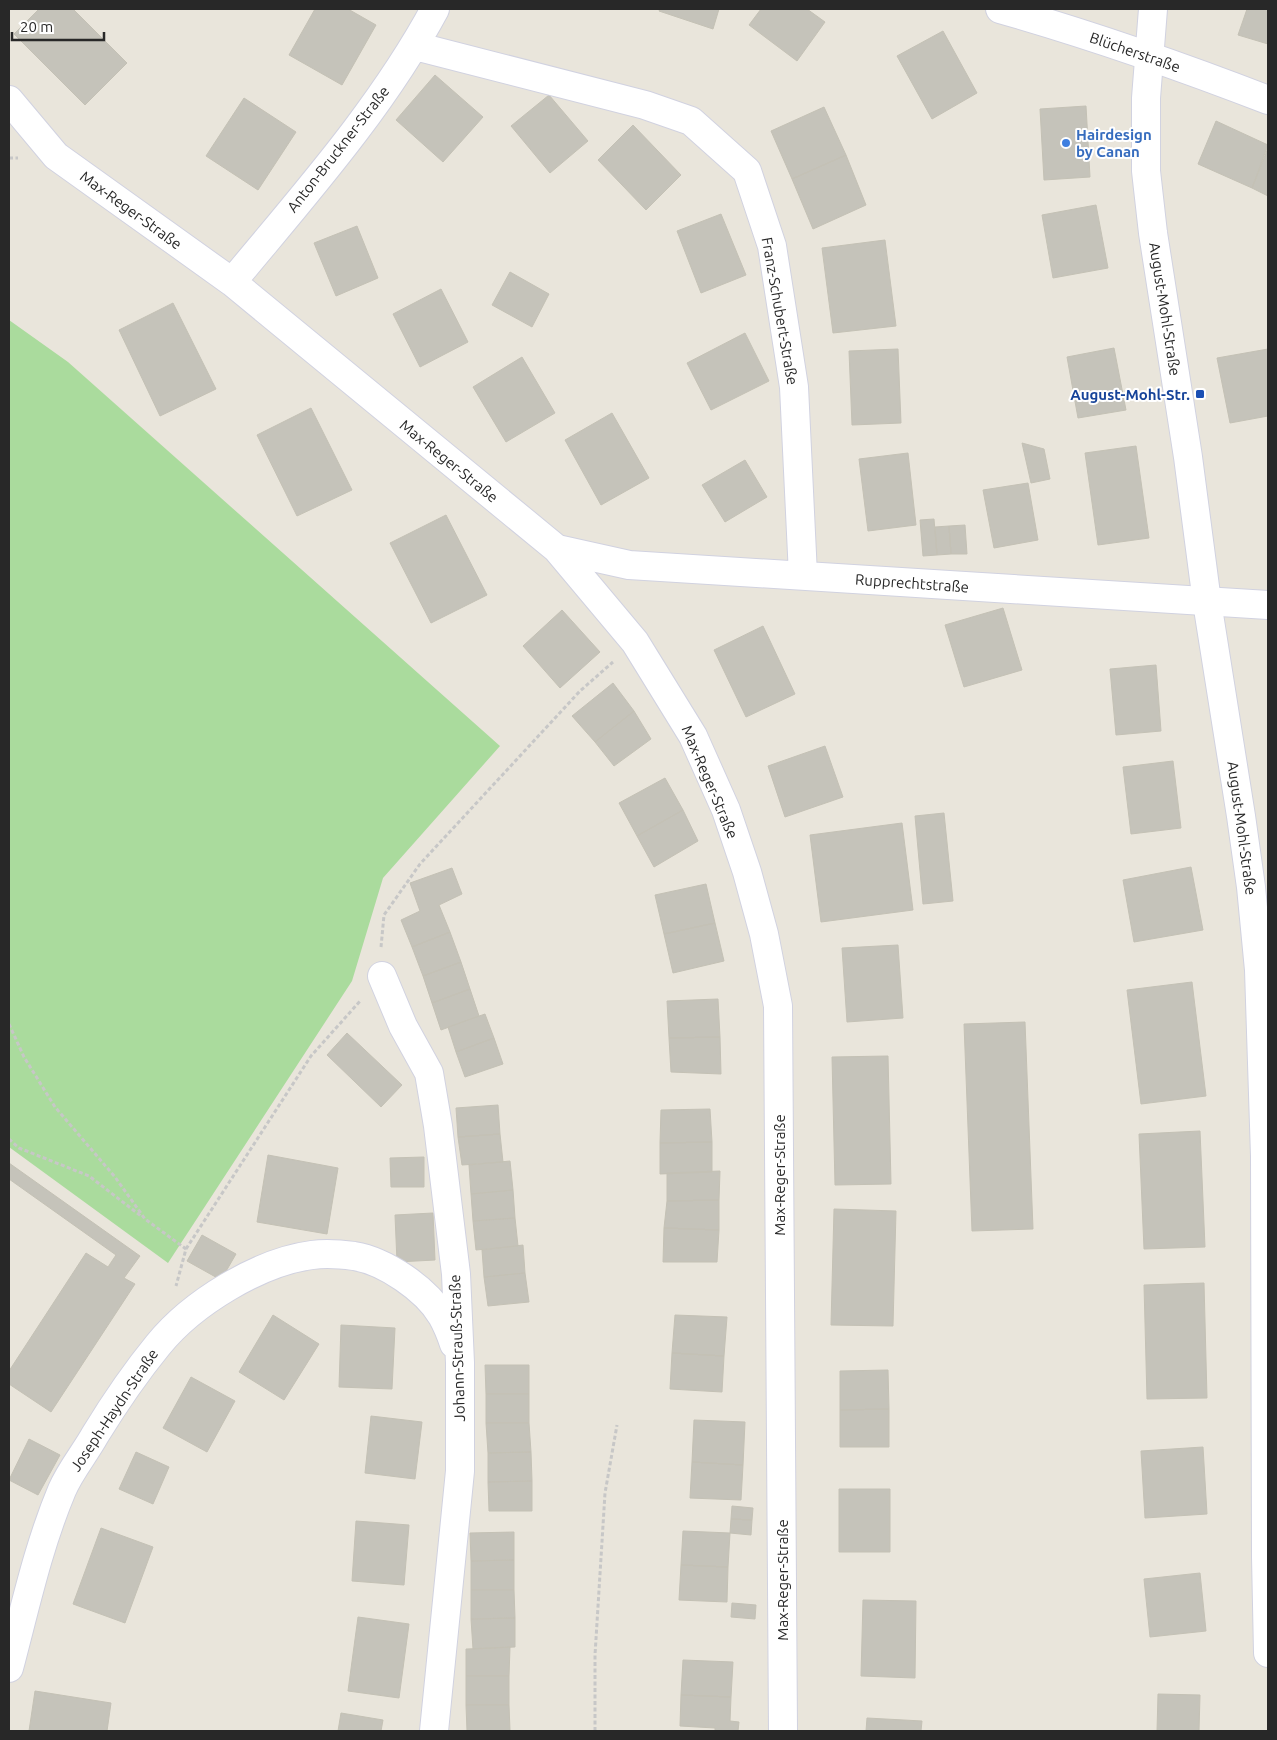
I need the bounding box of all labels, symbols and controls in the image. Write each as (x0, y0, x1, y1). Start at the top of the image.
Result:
scale bar (12, 10, 105, 42)
text: 20 m (20, 18, 53, 35)
street label: Blücherstraße (1087, 29, 1183, 75)
street label: Anton-Bruckner-Straße (284, 83, 392, 215)
place label: Hairdesign by Canan (1076, 126, 1152, 160)
marker: Hairdesign by Canan (1060, 137, 1072, 149)
street label: Max-Reger-Straße (77, 167, 185, 253)
street label: Franz-Schubert-Straße (759, 236, 801, 386)
street label: August-Mohl-Straße (1146, 241, 1184, 377)
place label: August-Mohl-Str. (1070, 386, 1190, 403)
marker: August-Mohl-Str. (1194, 388, 1206, 400)
street label: Max-Reger-Straße (397, 416, 501, 506)
street label: Rupprechtstraße (855, 571, 969, 595)
street label: Max-Reger-Straße (678, 723, 742, 841)
street label: August-Mohl-Straße (1224, 760, 1260, 896)
street label: Max-Reger-Straße (771, 1114, 788, 1236)
street label: Johann-Strauß-Straße (446, 1274, 468, 1422)
street label: Joseph-Haydn-Straße (67, 1346, 161, 1474)
street label: Max-Reger-Straße (774, 1519, 791, 1641)

